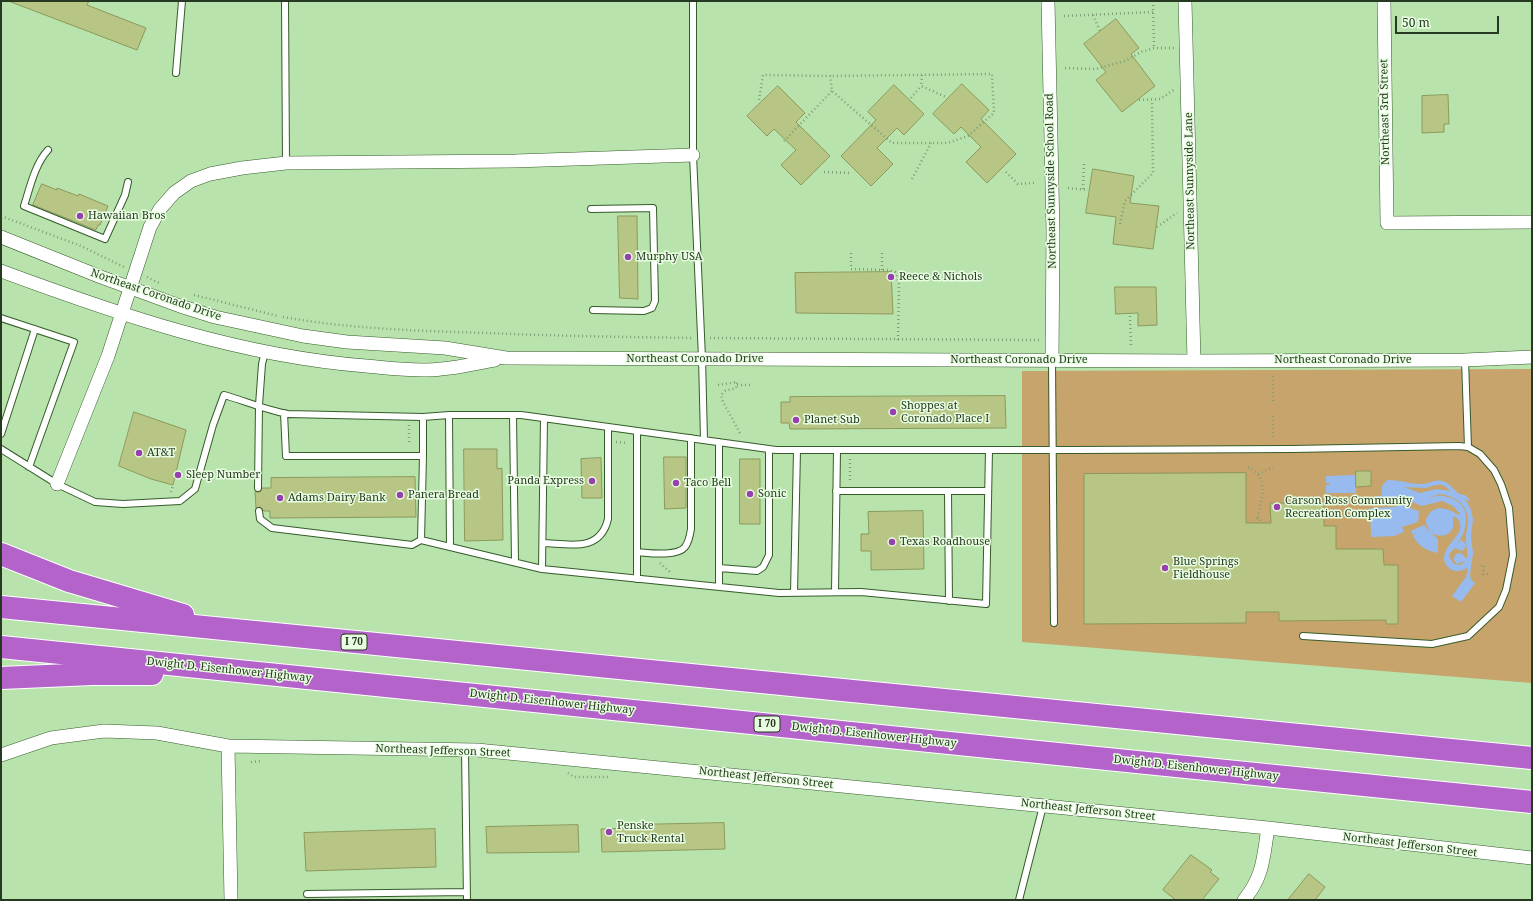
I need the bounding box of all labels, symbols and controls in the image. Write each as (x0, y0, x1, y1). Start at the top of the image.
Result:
scale bar (1397, 8, 1501, 34)
text: 50 m (1402, 14, 1430, 31)
street label: Northeast 3rd Street (1377, 59, 1393, 165)
street label: Northeast Sunnyside School Road (1043, 93, 1059, 269)
street label: Northeast Sunnyside Lane (1182, 112, 1198, 250)
place label: Hawaiian Bros (88, 209, 165, 223)
marker: Hawaiian Bros (75, 211, 85, 221)
place label: Murphy USA (636, 250, 702, 264)
marker: Murphy USA (623, 252, 633, 262)
street label: Northeast Coronado Drive (89, 266, 223, 324)
place label: Reece & Nichols (899, 270, 982, 284)
marker: Reece & Nichols (886, 272, 896, 282)
street label: Northeast Coronado Drive (626, 352, 764, 366)
street label: Northeast Coronado Drive (950, 353, 1088, 367)
street label: Northeast Coronado Drive (1274, 353, 1412, 367)
place label: Shoppes at Coronado Place I (901, 399, 989, 425)
marker: Shoppes at Coronado Place I (888, 407, 898, 417)
place label: Planet Sub (804, 413, 860, 427)
marker: Planet Sub (791, 415, 801, 425)
place label: AT&T (147, 446, 175, 460)
marker: AT&T (134, 448, 144, 458)
place label: Sleep Number (186, 468, 260, 482)
marker: Sleep Number (173, 470, 183, 480)
place label: Panda Express (507, 474, 584, 488)
marker: Panda Express (587, 476, 597, 486)
place label: Taco Bell (684, 476, 731, 490)
marker: Taco Bell (671, 478, 681, 488)
place label: Sonic (758, 487, 786, 501)
place label: Panera Bread (408, 488, 479, 502)
marker: Sonic (745, 489, 755, 499)
marker: Panera Bread (395, 490, 405, 500)
place label: Adams Dairy Bank (288, 491, 386, 505)
marker: Adams Dairy Bank (275, 493, 285, 503)
place label: Carson Ross Community Recreation Complex (1285, 494, 1412, 520)
marker: Carson Ross Community Recreation Complex (1272, 502, 1282, 512)
place label: Texas Roadhouse (900, 535, 990, 549)
marker: Texas Roadhouse (887, 537, 897, 547)
place label: Blue Springs Fieldhouse (1173, 555, 1239, 581)
marker: Blue Springs Fieldhouse (1160, 563, 1170, 573)
road number: I 70 (341, 634, 367, 650)
street label: Dwight D. Eisenhower Highway (146, 655, 312, 685)
street label: Dwight D. Eisenhower Highway (469, 687, 635, 717)
road number: I 70 (754, 716, 780, 732)
street label: Dwight D. Eisenhower Highway (791, 720, 957, 750)
street label: Northeast Jefferson Street (375, 742, 511, 760)
street label: Dwight D. Eisenhower Highway (1113, 753, 1279, 783)
street label: Northeast Jefferson Street (698, 764, 834, 792)
street label: Northeast Jefferson Street (1020, 796, 1156, 824)
place label: Penske Truck Rental (617, 819, 684, 845)
marker: Penske Truck Rental (604, 827, 614, 837)
street label: Northeast Jefferson Street (1342, 830, 1478, 860)

